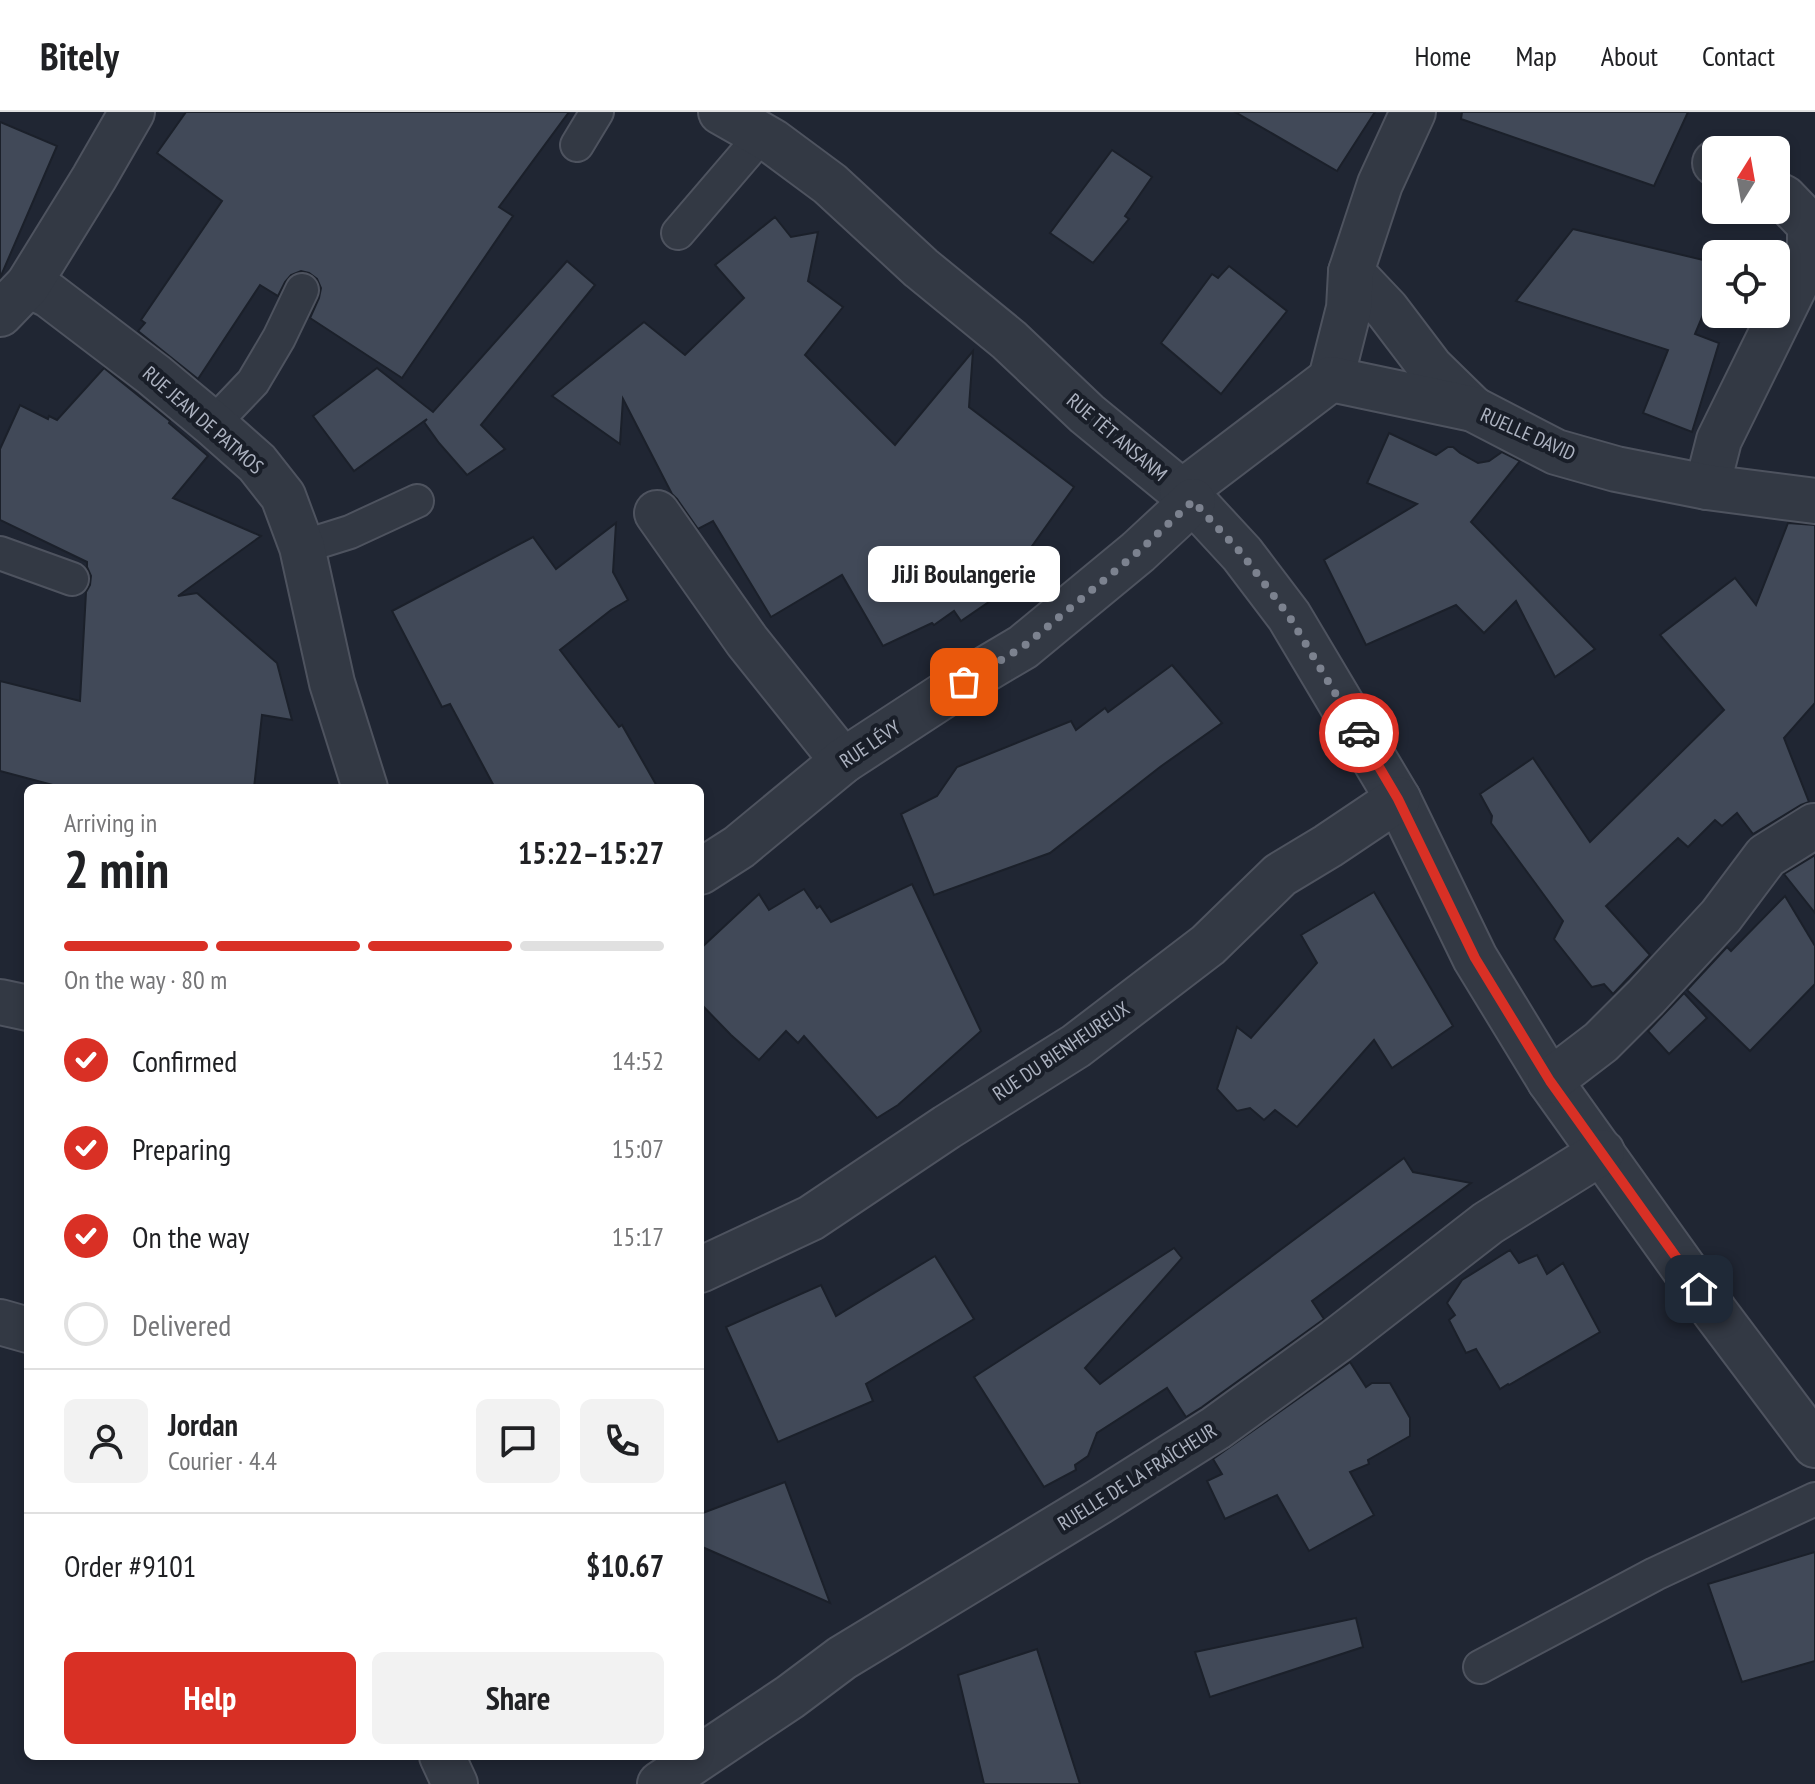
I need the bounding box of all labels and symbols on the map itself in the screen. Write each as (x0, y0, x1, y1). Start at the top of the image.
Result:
north arrow (1702, 136, 1790, 224)
street label: RUE JEAN DE PATMOS (137, 360, 269, 480)
street label: RUE TÈT ANSANM (1061, 387, 1173, 487)
street label: RUELLE DAVID (1476, 402, 1580, 466)
callout: JiJi Boulangerie (868, 546, 1060, 602)
pin (930, 648, 998, 716)
courier (1319, 693, 1399, 773)
street label: RUE LÉVY (835, 714, 905, 774)
street label: RUE DU BIENHEUREUX (988, 996, 1134, 1106)
pin (1665, 1255, 1733, 1323)
street label: RUELLE DE LA FRAÎCHEUR (1053, 1417, 1222, 1536)

